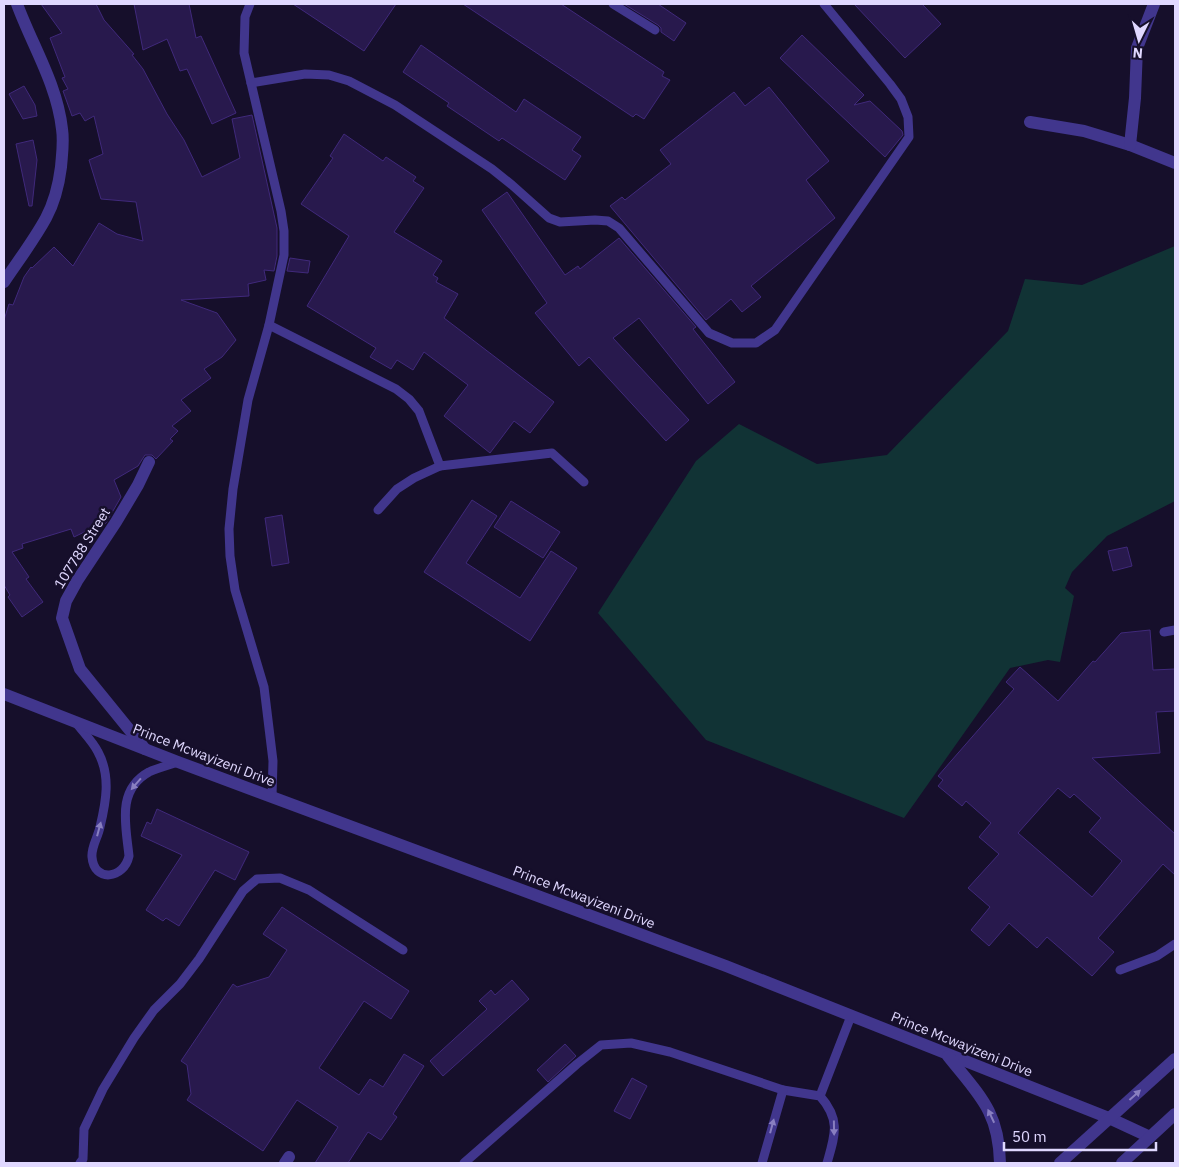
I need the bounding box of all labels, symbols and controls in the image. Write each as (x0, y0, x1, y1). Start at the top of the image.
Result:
north arrow (1114, 15, 1164, 65)
text: N (1132, 44, 1144, 62)
street label: 107788 Street (50, 504, 114, 592)
street label: Prince Mcwayizeni Drive (130, 720, 278, 791)
one-way arrow (130, 778, 142, 790)
one-way arrow (95, 822, 103, 837)
street label: Prince Mcwayizeni Drive (510, 862, 658, 933)
street label: Prince Mcwayizeni Drive (889, 1007, 1036, 1081)
one-way arrow (1128, 1090, 1141, 1101)
one-way arrow (987, 1109, 995, 1123)
one-way arrow (769, 1119, 777, 1134)
one-way arrow (830, 1120, 838, 1136)
scale bar (1004, 1120, 1156, 1152)
text: 50 m (1012, 1127, 1047, 1146)

